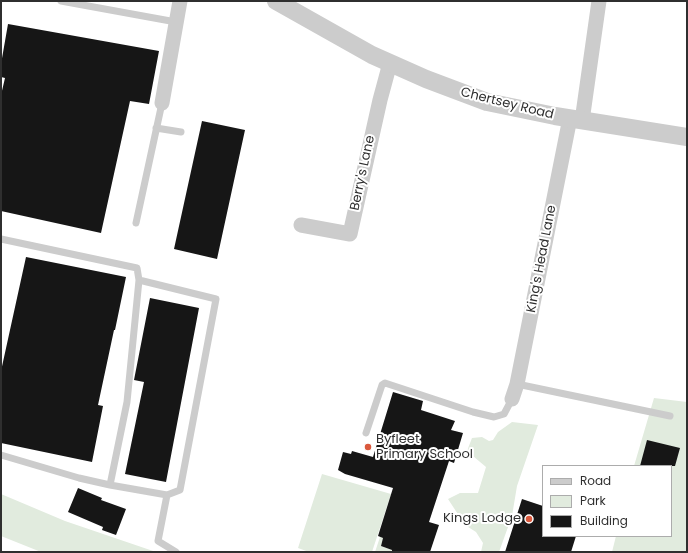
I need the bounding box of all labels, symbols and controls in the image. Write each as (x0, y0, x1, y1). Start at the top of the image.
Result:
street label: Chertsey Road (459, 85, 555, 123)
street label: Berry's Lane (347, 134, 379, 212)
street label: King's Head Lane (524, 204, 560, 314)
place label: Byfleet Primary School (376, 432, 473, 463)
marker: Byfleet Primary School (363, 442, 373, 452)
legend (542, 465, 672, 537)
text: Road (580, 472, 611, 489)
text: Park (580, 492, 606, 509)
place label: Kings Lodge (443, 511, 521, 527)
text: Building (580, 512, 628, 529)
marker: Kings Lodge (524, 514, 534, 524)

